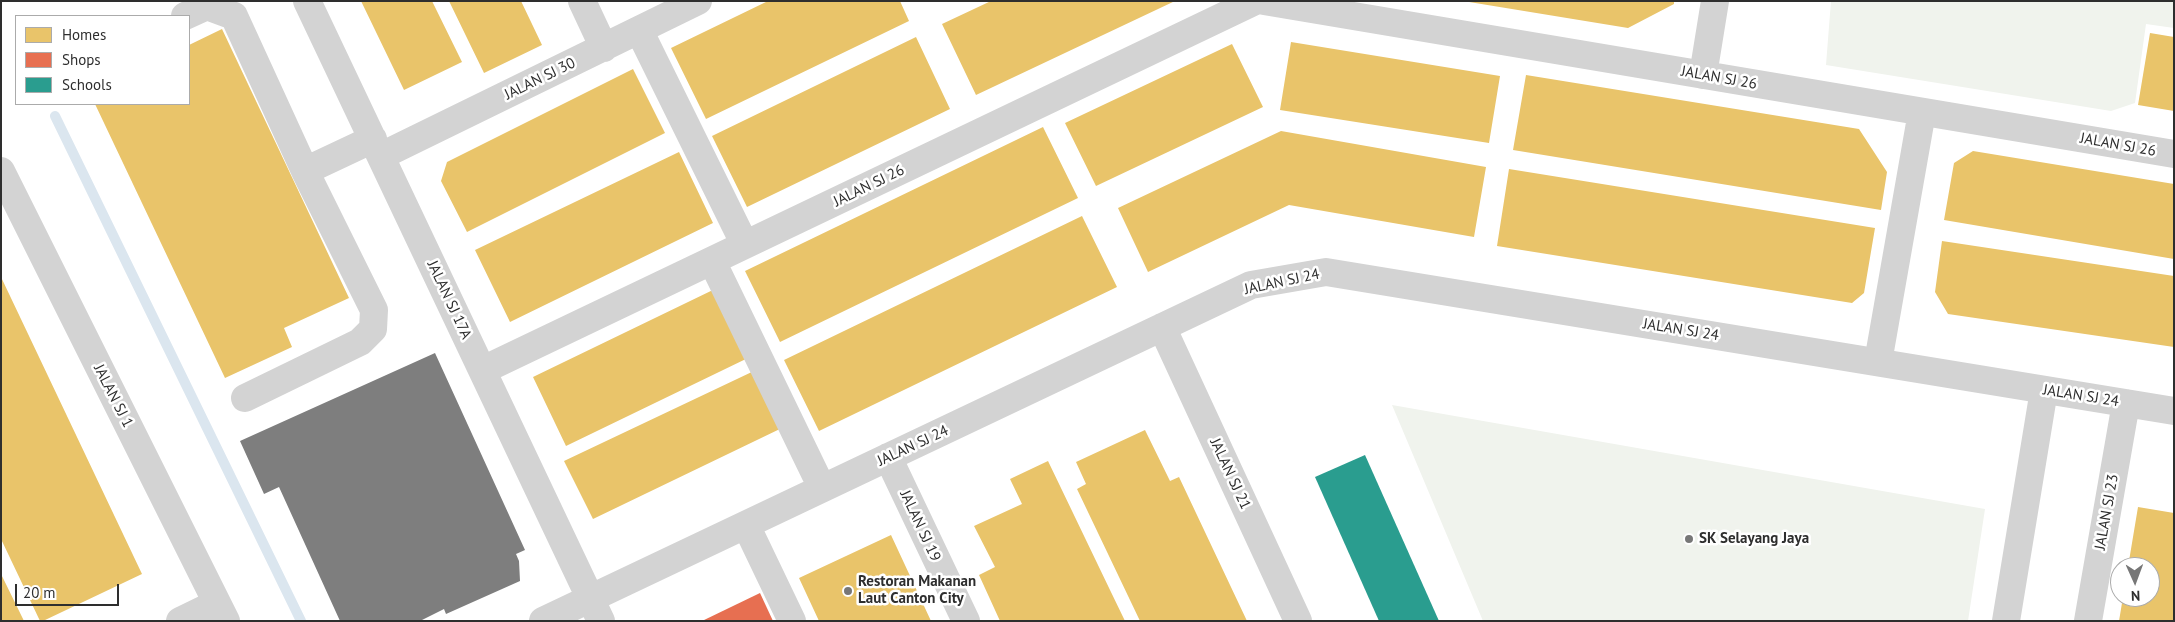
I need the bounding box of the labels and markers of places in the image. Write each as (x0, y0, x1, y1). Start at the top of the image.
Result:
place label: SK Selayang Jaya (1699, 530, 1809, 548)
marker: SK Selayang Jaya (1683, 533, 1695, 545)
place label: Restoran Makanan Laut Canton City (858, 573, 976, 608)
marker: Restoran Makanan Laut Canton City (842, 585, 854, 597)

